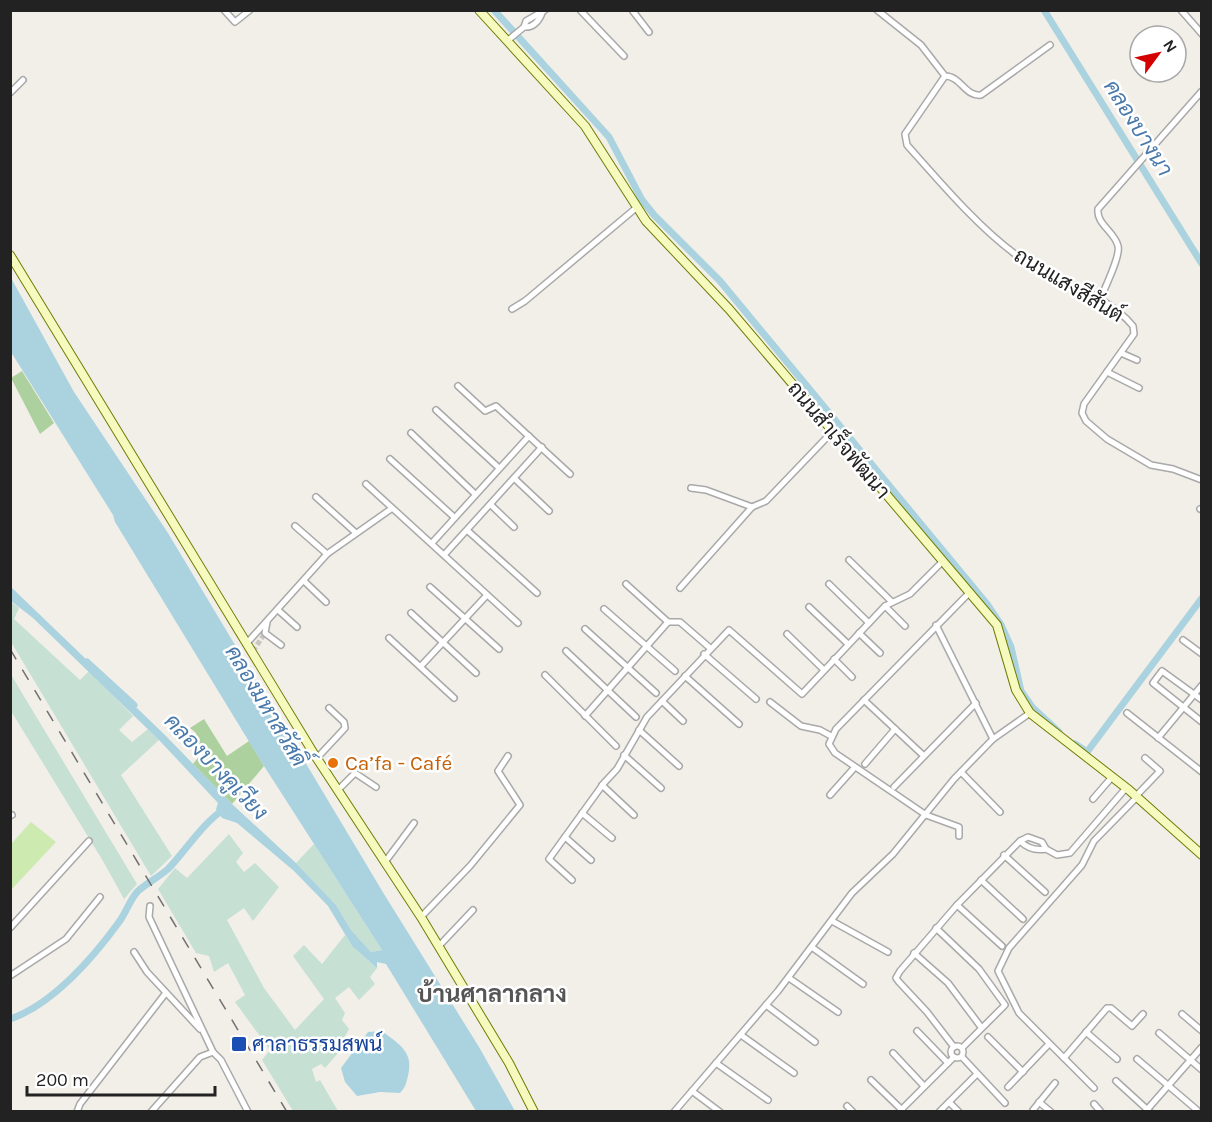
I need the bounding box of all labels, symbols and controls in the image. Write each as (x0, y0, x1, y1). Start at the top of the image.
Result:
north arrow (1128, 24, 1188, 84)
text: N (1159, 36, 1181, 56)
water label: คลองบางนา (1098, 75, 1178, 181)
street label: ถนนแสงสีสันต์ (1010, 241, 1129, 327)
street label: ถนนสำเร็จพัฒนา (783, 375, 897, 504)
water label: คลองมหาสวัสดิ์ (220, 637, 320, 774)
water label: คลองบางคูเวียง (157, 708, 274, 827)
place label: Ca’fa - Café (345, 751, 452, 775)
marker: Ca’fa - Café (326, 756, 340, 770)
district label: บ้านศาลากลาง (417, 978, 567, 1008)
place label: ศาลาธรรมสพน์ (252, 1030, 382, 1056)
marker: ศาลาธรรมสพน์ (230, 1035, 248, 1053)
scale bar (27, 1059, 214, 1097)
text: 200 m (36, 1069, 89, 1091)

